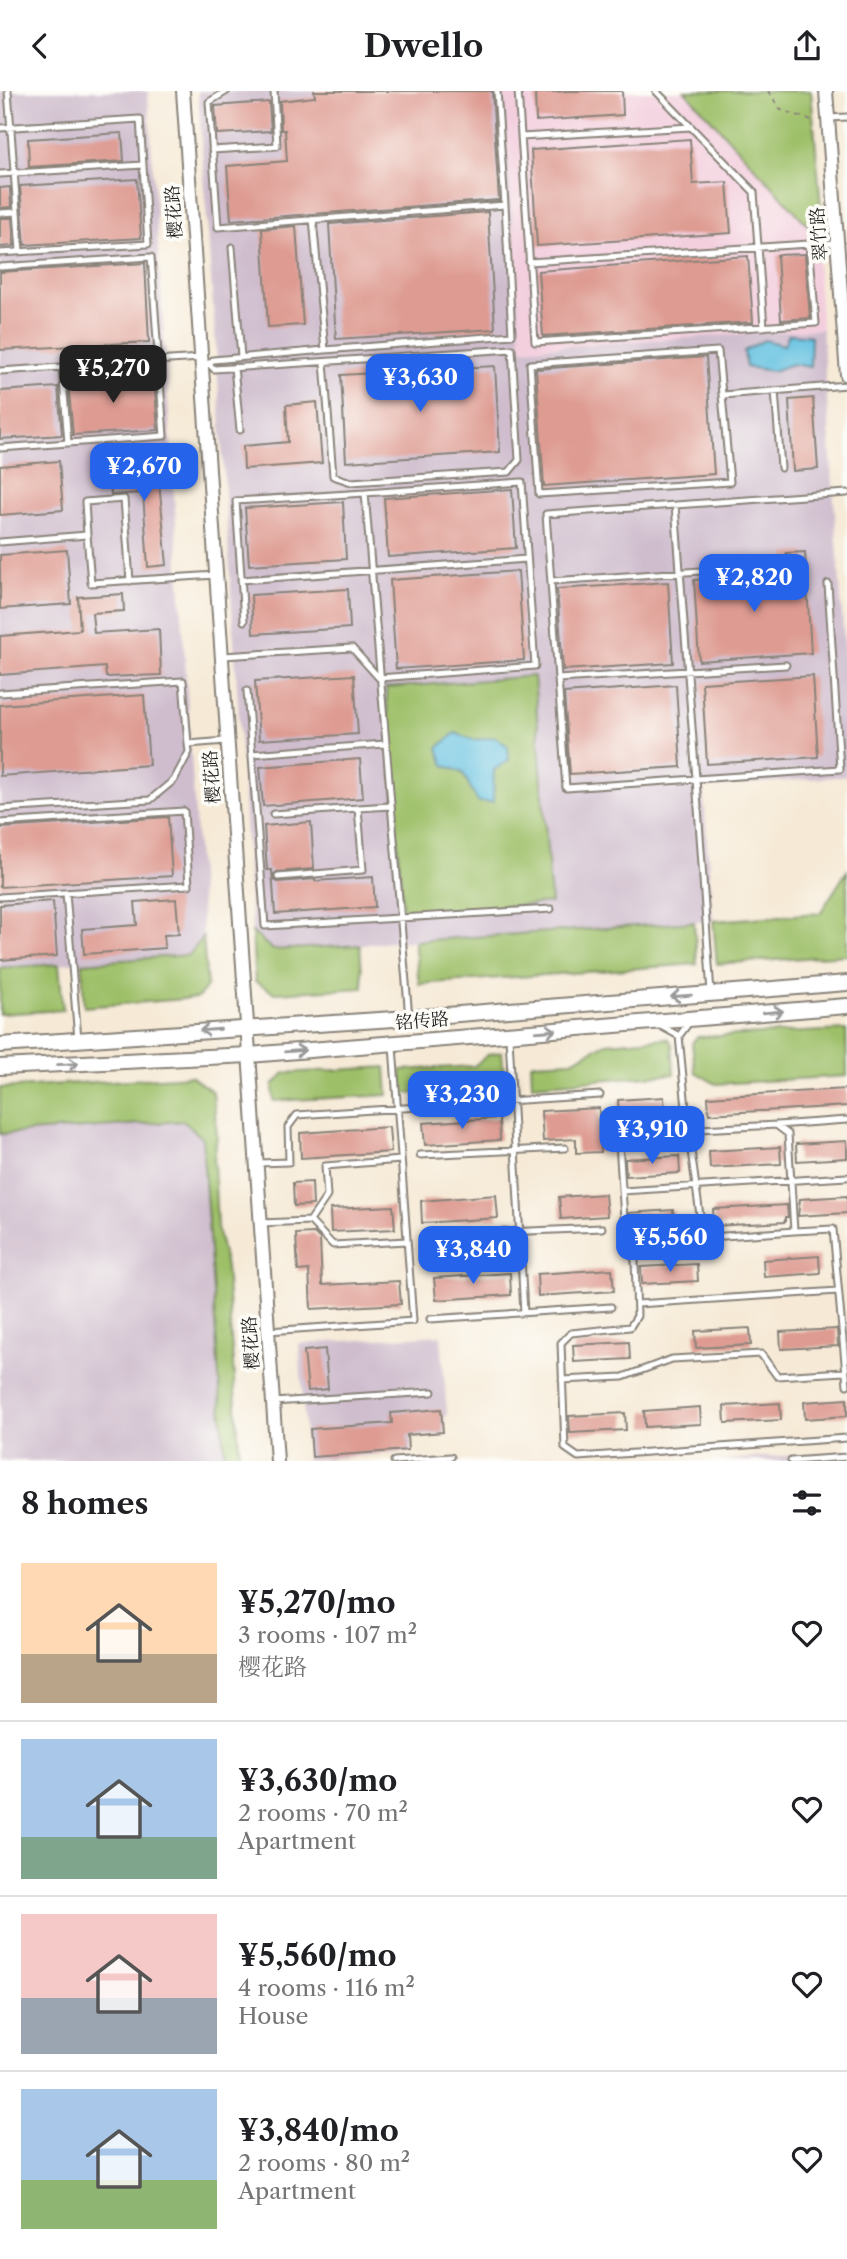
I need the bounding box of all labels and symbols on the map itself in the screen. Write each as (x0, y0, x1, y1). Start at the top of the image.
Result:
street label: 樱花路 (161, 184, 187, 240)
street label: 翠竹路 (806, 206, 832, 262)
pin: ¥5,270 (56, 345, 170, 405)
pin: ¥3,630 (363, 355, 477, 414)
pin: ¥2,670 (87, 443, 201, 503)
pin: ¥2,820 (697, 554, 811, 614)
street label: 樱花路 (199, 749, 225, 805)
one-way arrow (670, 990, 693, 1003)
one-way arrow (761, 1005, 784, 1018)
street label: 铭传路 (394, 1008, 450, 1034)
one-way arrow (199, 1024, 222, 1037)
one-way arrow (535, 1024, 557, 1037)
one-way arrow (283, 1044, 306, 1057)
one-way arrow (56, 1057, 79, 1070)
pin: ¥3,230 (405, 1072, 519, 1131)
pin: ¥3,910 (595, 1107, 709, 1166)
pin: ¥5,560 (613, 1215, 727, 1274)
pin: ¥3,840 (416, 1227, 530, 1286)
street label: 樱花路 (238, 1315, 264, 1371)

